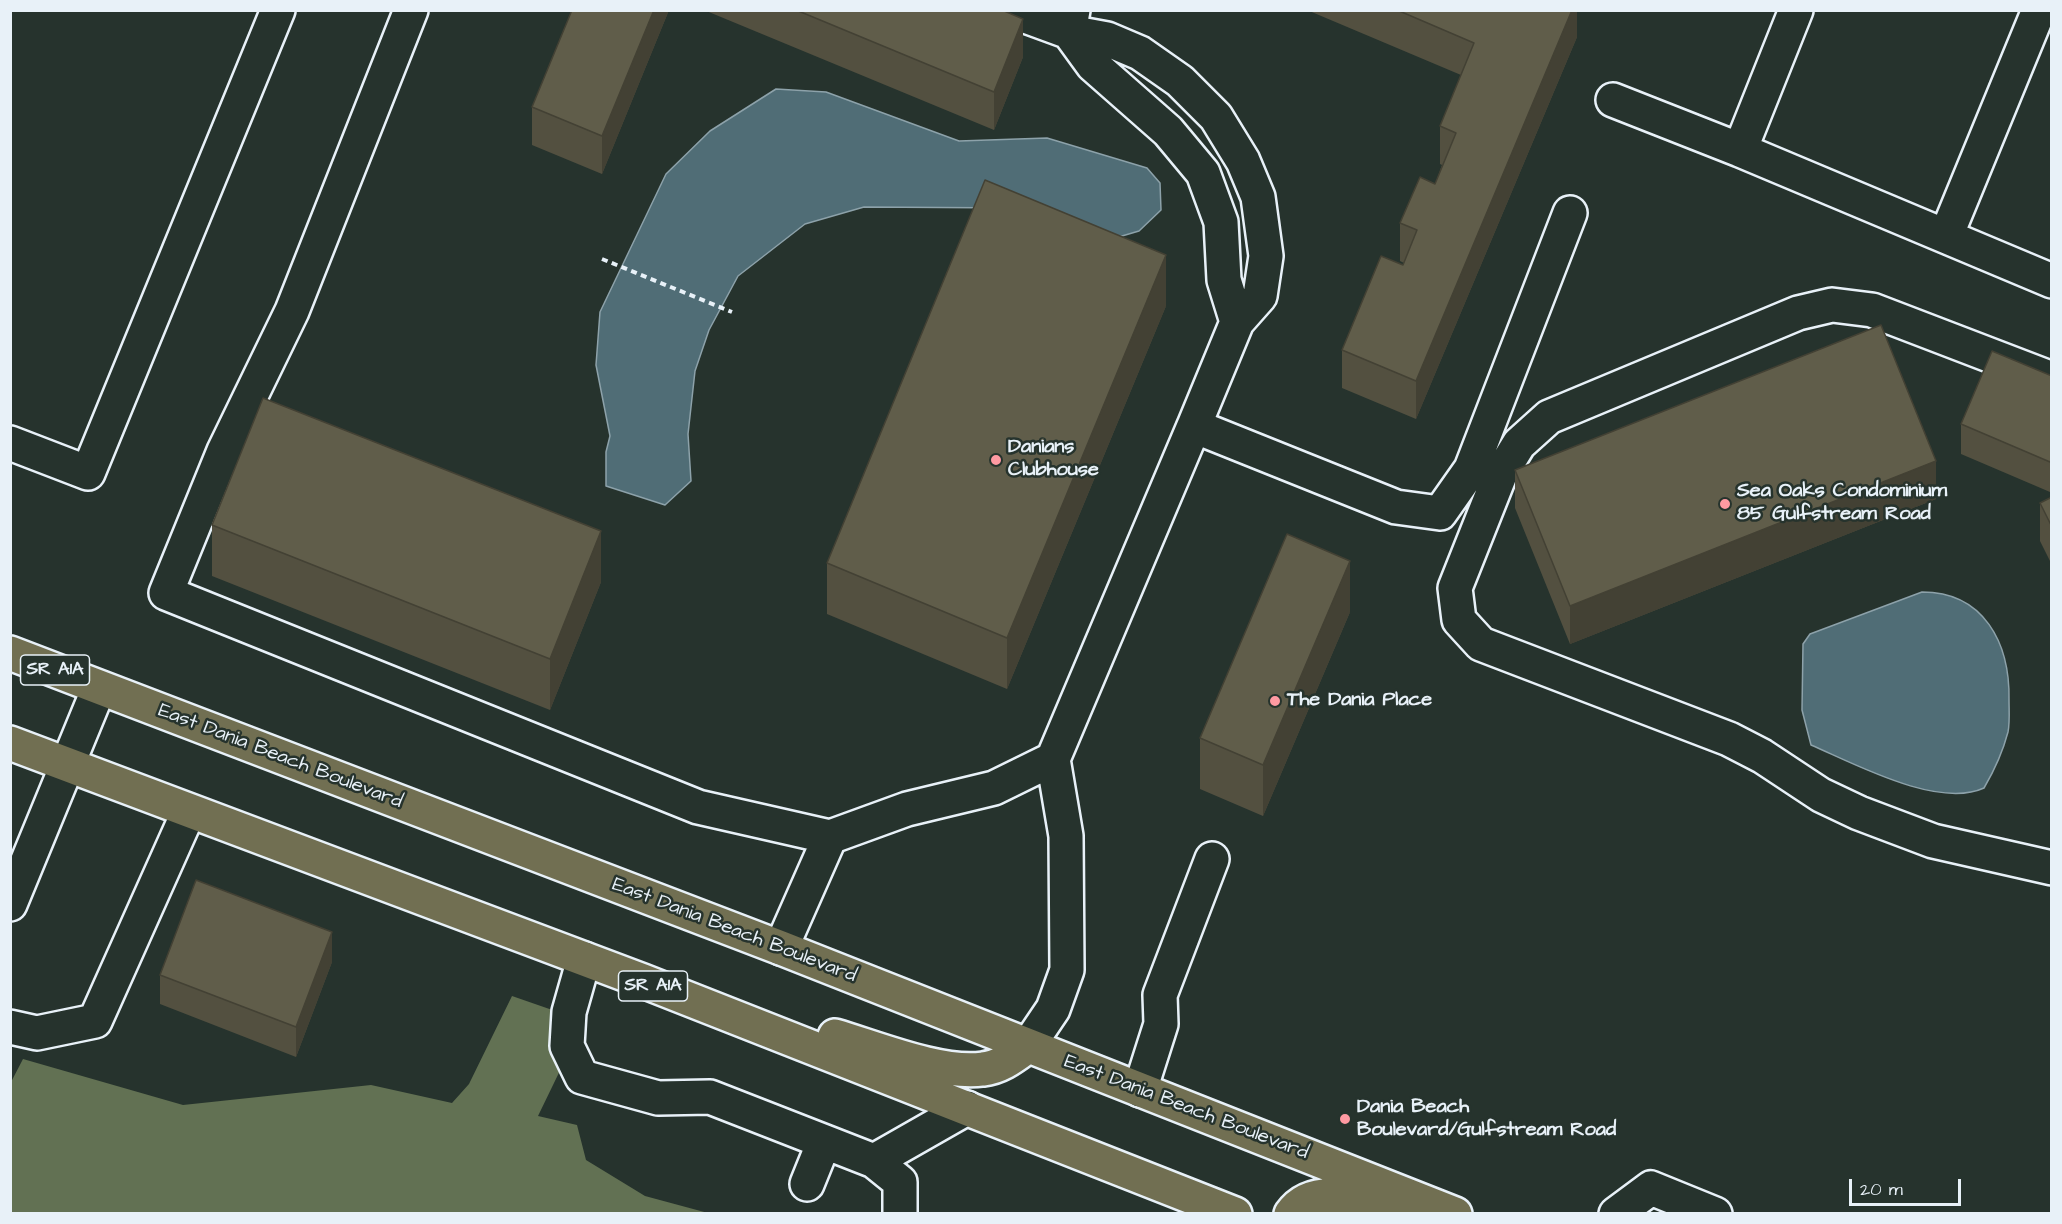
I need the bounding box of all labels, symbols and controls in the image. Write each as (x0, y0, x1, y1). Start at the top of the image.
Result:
place label: Danians Clubhouse (1008, 436, 1099, 483)
marker: Danians Clubhouse (989, 453, 1003, 467)
place label: Sea Oaks Condominium 85 Gulfstream Road (1737, 480, 1947, 527)
marker: Sea Oaks Condominium 85 Gulfstream Road (1718, 497, 1732, 511)
road number: SR A1A (20, 655, 90, 685)
place label: The Dania Place (1287, 689, 1432, 713)
marker: The Dania Place (1268, 694, 1282, 708)
street label: East Dania Beach Boulevard (154, 699, 406, 815)
street label: East Dania Beach Boulevard (608, 873, 860, 989)
road number: SR A1A (618, 971, 688, 1001)
street label: East Dania Beach Boulevard (1060, 1050, 1312, 1166)
place label: Dania Beach Boulevard/Gulfstream Road (1357, 1096, 1616, 1143)
marker: Dania Beach Boulevard/Gulfstream Road (1338, 1112, 1352, 1126)
scale bar (1852, 1167, 1964, 1205)
text: 20 m (1860, 1177, 1903, 1202)

